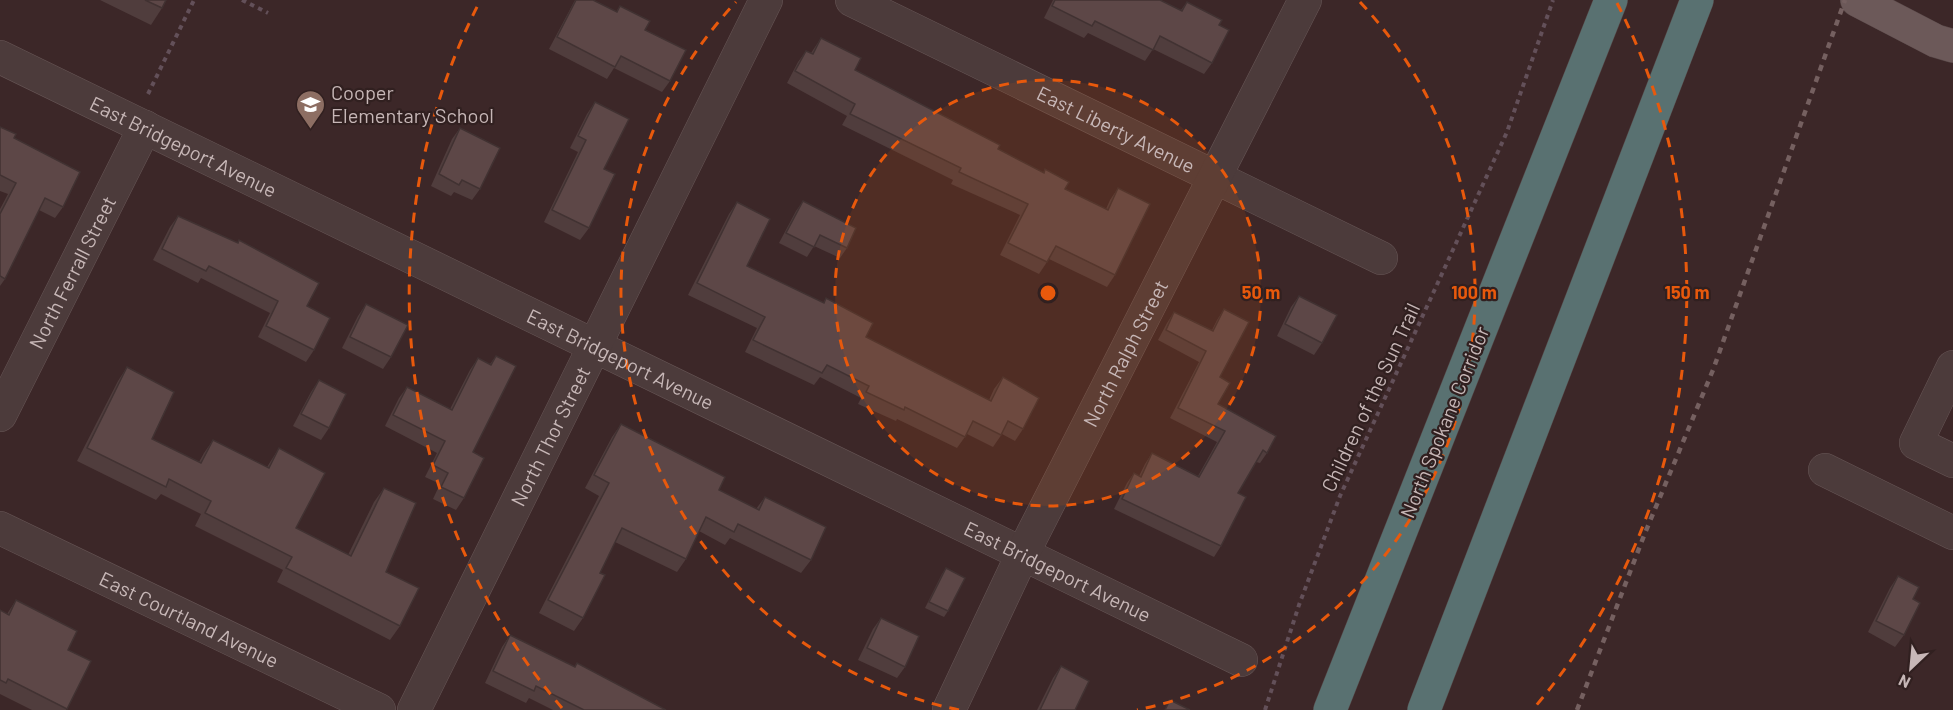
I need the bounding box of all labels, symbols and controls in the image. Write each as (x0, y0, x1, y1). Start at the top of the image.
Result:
place label: Cooper Elementary School (331, 80, 494, 127)
street label: East Liberty Avenue (1033, 80, 1199, 178)
school or university icon: Cooper Elementary School (294, 88, 326, 130)
street label: East Bridgeport Avenue (86, 91, 281, 202)
street label: North Ferrall Street (23, 192, 120, 352)
street label: North Ralph Street (1078, 276, 1172, 430)
text: 50 m (1242, 281, 1280, 303)
text: 100 m (1451, 281, 1497, 303)
text: 150 m (1665, 281, 1709, 303)
centre of rings (1038, 283, 1058, 303)
street label: Children of the Sun Trail (1316, 299, 1424, 495)
street label: East Bridgeport Avenue (523, 303, 718, 414)
street label: North Spokane Corridor (1395, 323, 1493, 521)
street label: North Thor Street (505, 362, 595, 510)
street label: East Bridgeport Avenue (960, 515, 1155, 626)
street label: East Courtland Avenue (96, 566, 283, 672)
north arrow (1881, 638, 1941, 698)
text: N (1895, 671, 1913, 693)

